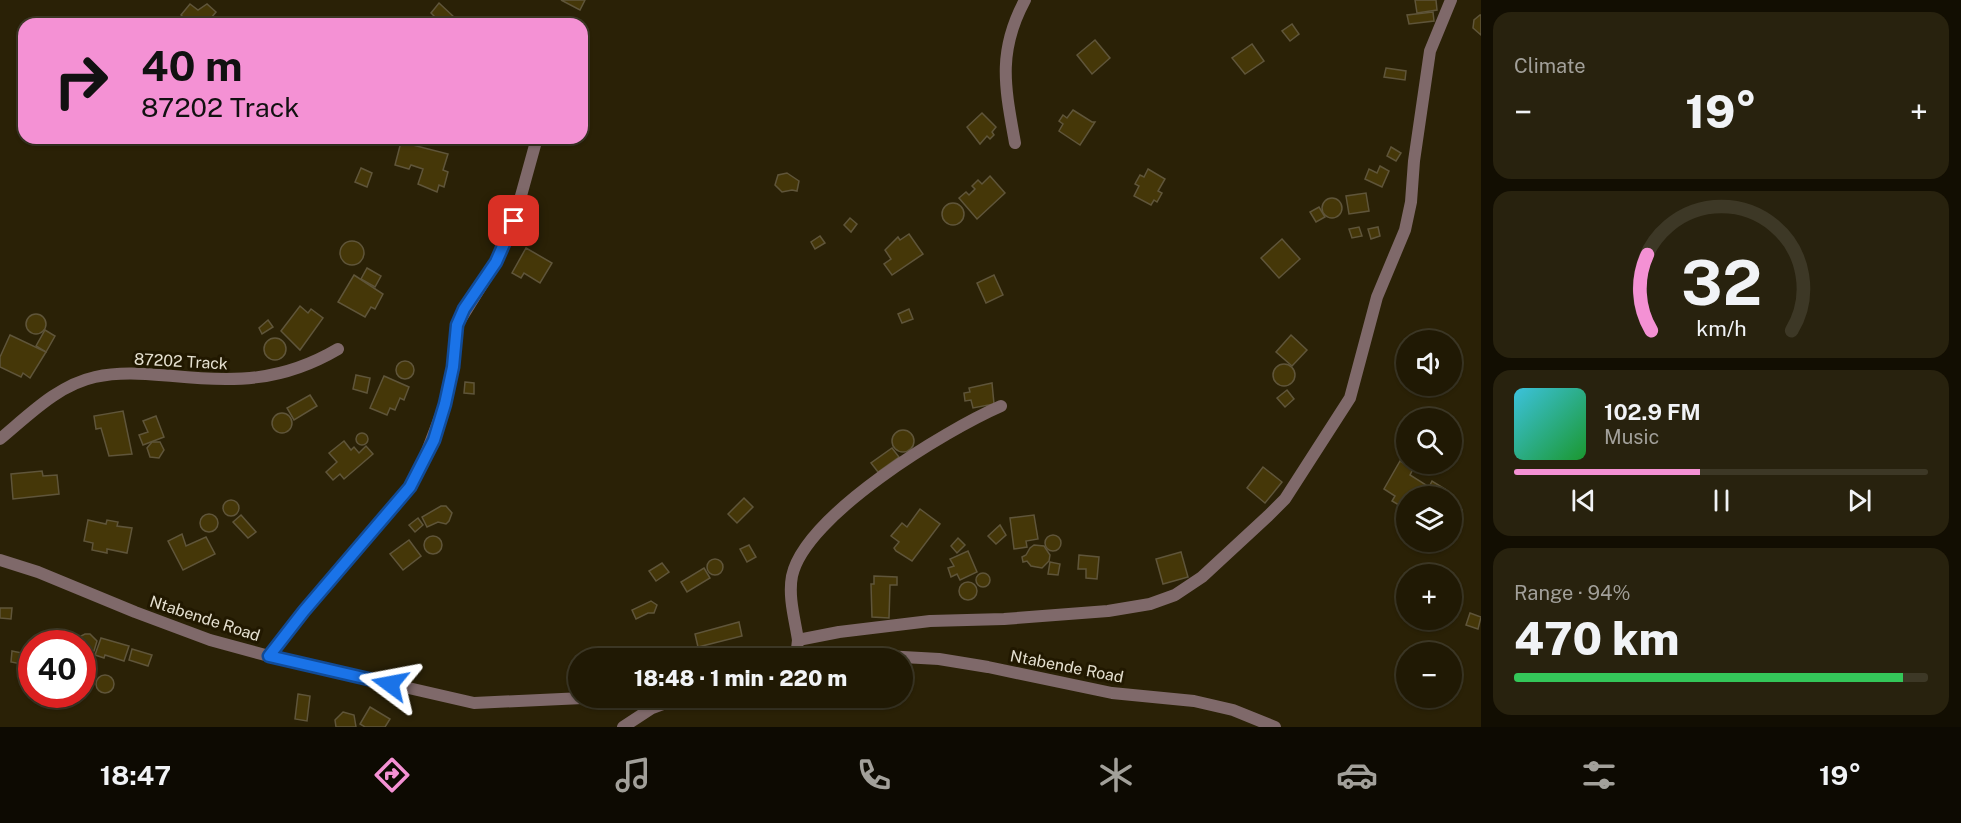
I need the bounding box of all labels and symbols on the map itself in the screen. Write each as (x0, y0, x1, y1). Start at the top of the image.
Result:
pin (488, 195, 539, 246)
street label: 87202 Track (134, 350, 228, 373)
street label: Ntabende Road (147, 592, 263, 645)
speed limit sign: 40 (18, 630, 96, 708)
street label: Ntabende Road (1009, 646, 1125, 687)
position arrow (358, 652, 422, 716)

